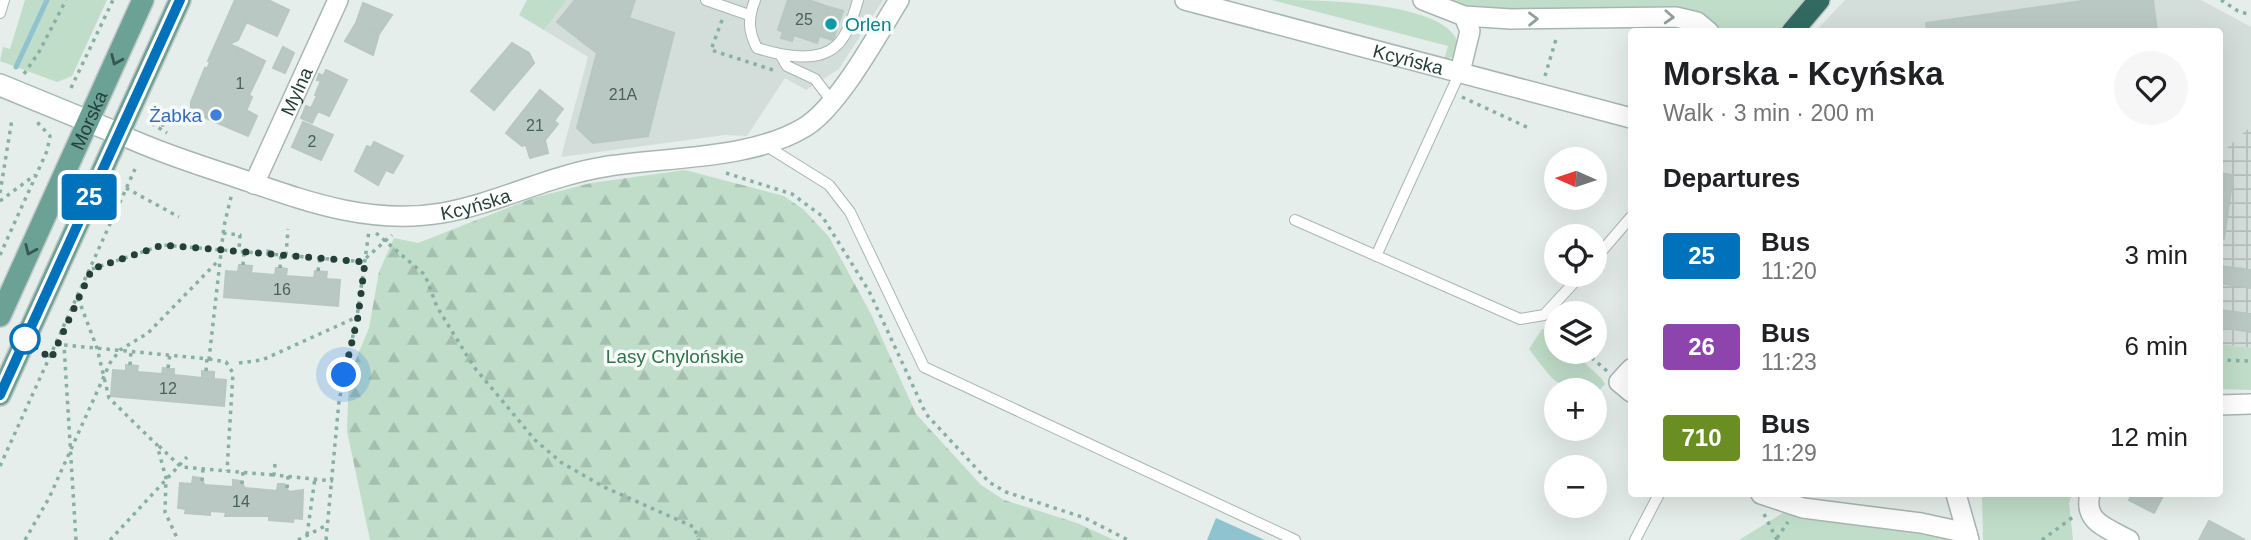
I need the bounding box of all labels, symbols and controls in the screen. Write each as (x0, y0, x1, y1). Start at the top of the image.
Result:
one-way arrow (1664, 10, 1675, 25)
house number: 25 (795, 11, 813, 28)
one-way arrow (1527, 11, 1538, 26)
place label: Orlen (845, 14, 891, 35)
marker: Orlen (823, 16, 839, 32)
street label: Kcyńska (1371, 40, 1446, 79)
button: heart (2114, 51, 2188, 125)
one-way arrow (110, 53, 124, 66)
text: Morska - Kcyńska (1663, 55, 1944, 92)
street label: Mylna (277, 64, 317, 119)
house number: 1 (236, 75, 245, 92)
house number: 21A (609, 86, 638, 103)
street label: Morska (67, 87, 112, 153)
text: Walk · 3 min · 200 m (1663, 100, 1874, 126)
place label: Żabka (149, 105, 202, 126)
marker: Żabka (208, 107, 224, 123)
house number: 21 (526, 117, 544, 134)
house number: 2 (308, 133, 317, 150)
north arrow (1544, 147, 1606, 210)
map controls (1544, 147, 1607, 518)
text: Departures (1663, 163, 1800, 193)
line badge: 25 (57, 174, 120, 220)
text: 25 (76, 183, 102, 210)
street label: Kcyńska (439, 185, 514, 224)
button: locate (1544, 224, 1607, 287)
text: Bus (1761, 227, 1810, 257)
text: 3 min (2124, 240, 2188, 270)
text: 25 (1688, 242, 1715, 269)
one-way arrow (24, 243, 38, 255)
text: 11:20 (1761, 258, 1817, 284)
house number: 16 (273, 281, 291, 298)
button: layers (1544, 301, 1607, 364)
text: Bus (1761, 318, 1810, 348)
unlabelled marker (10, 324, 40, 354)
text: 6 min (2124, 331, 2188, 361)
text: 26 (1688, 333, 1715, 360)
park label: Lasy Chylońskie (606, 346, 744, 367)
text: 11:23 (1761, 349, 1817, 375)
your location (326, 357, 361, 392)
button: + (1544, 378, 1607, 441)
house number: 12 (159, 380, 177, 397)
text: Bus (1761, 409, 1810, 439)
text: 12 min (2110, 422, 2188, 452)
text: 710 (1681, 424, 1722, 451)
text: 11:29 (1761, 440, 1817, 466)
button: − (1544, 455, 1607, 518)
house number: 14 (232, 493, 250, 510)

